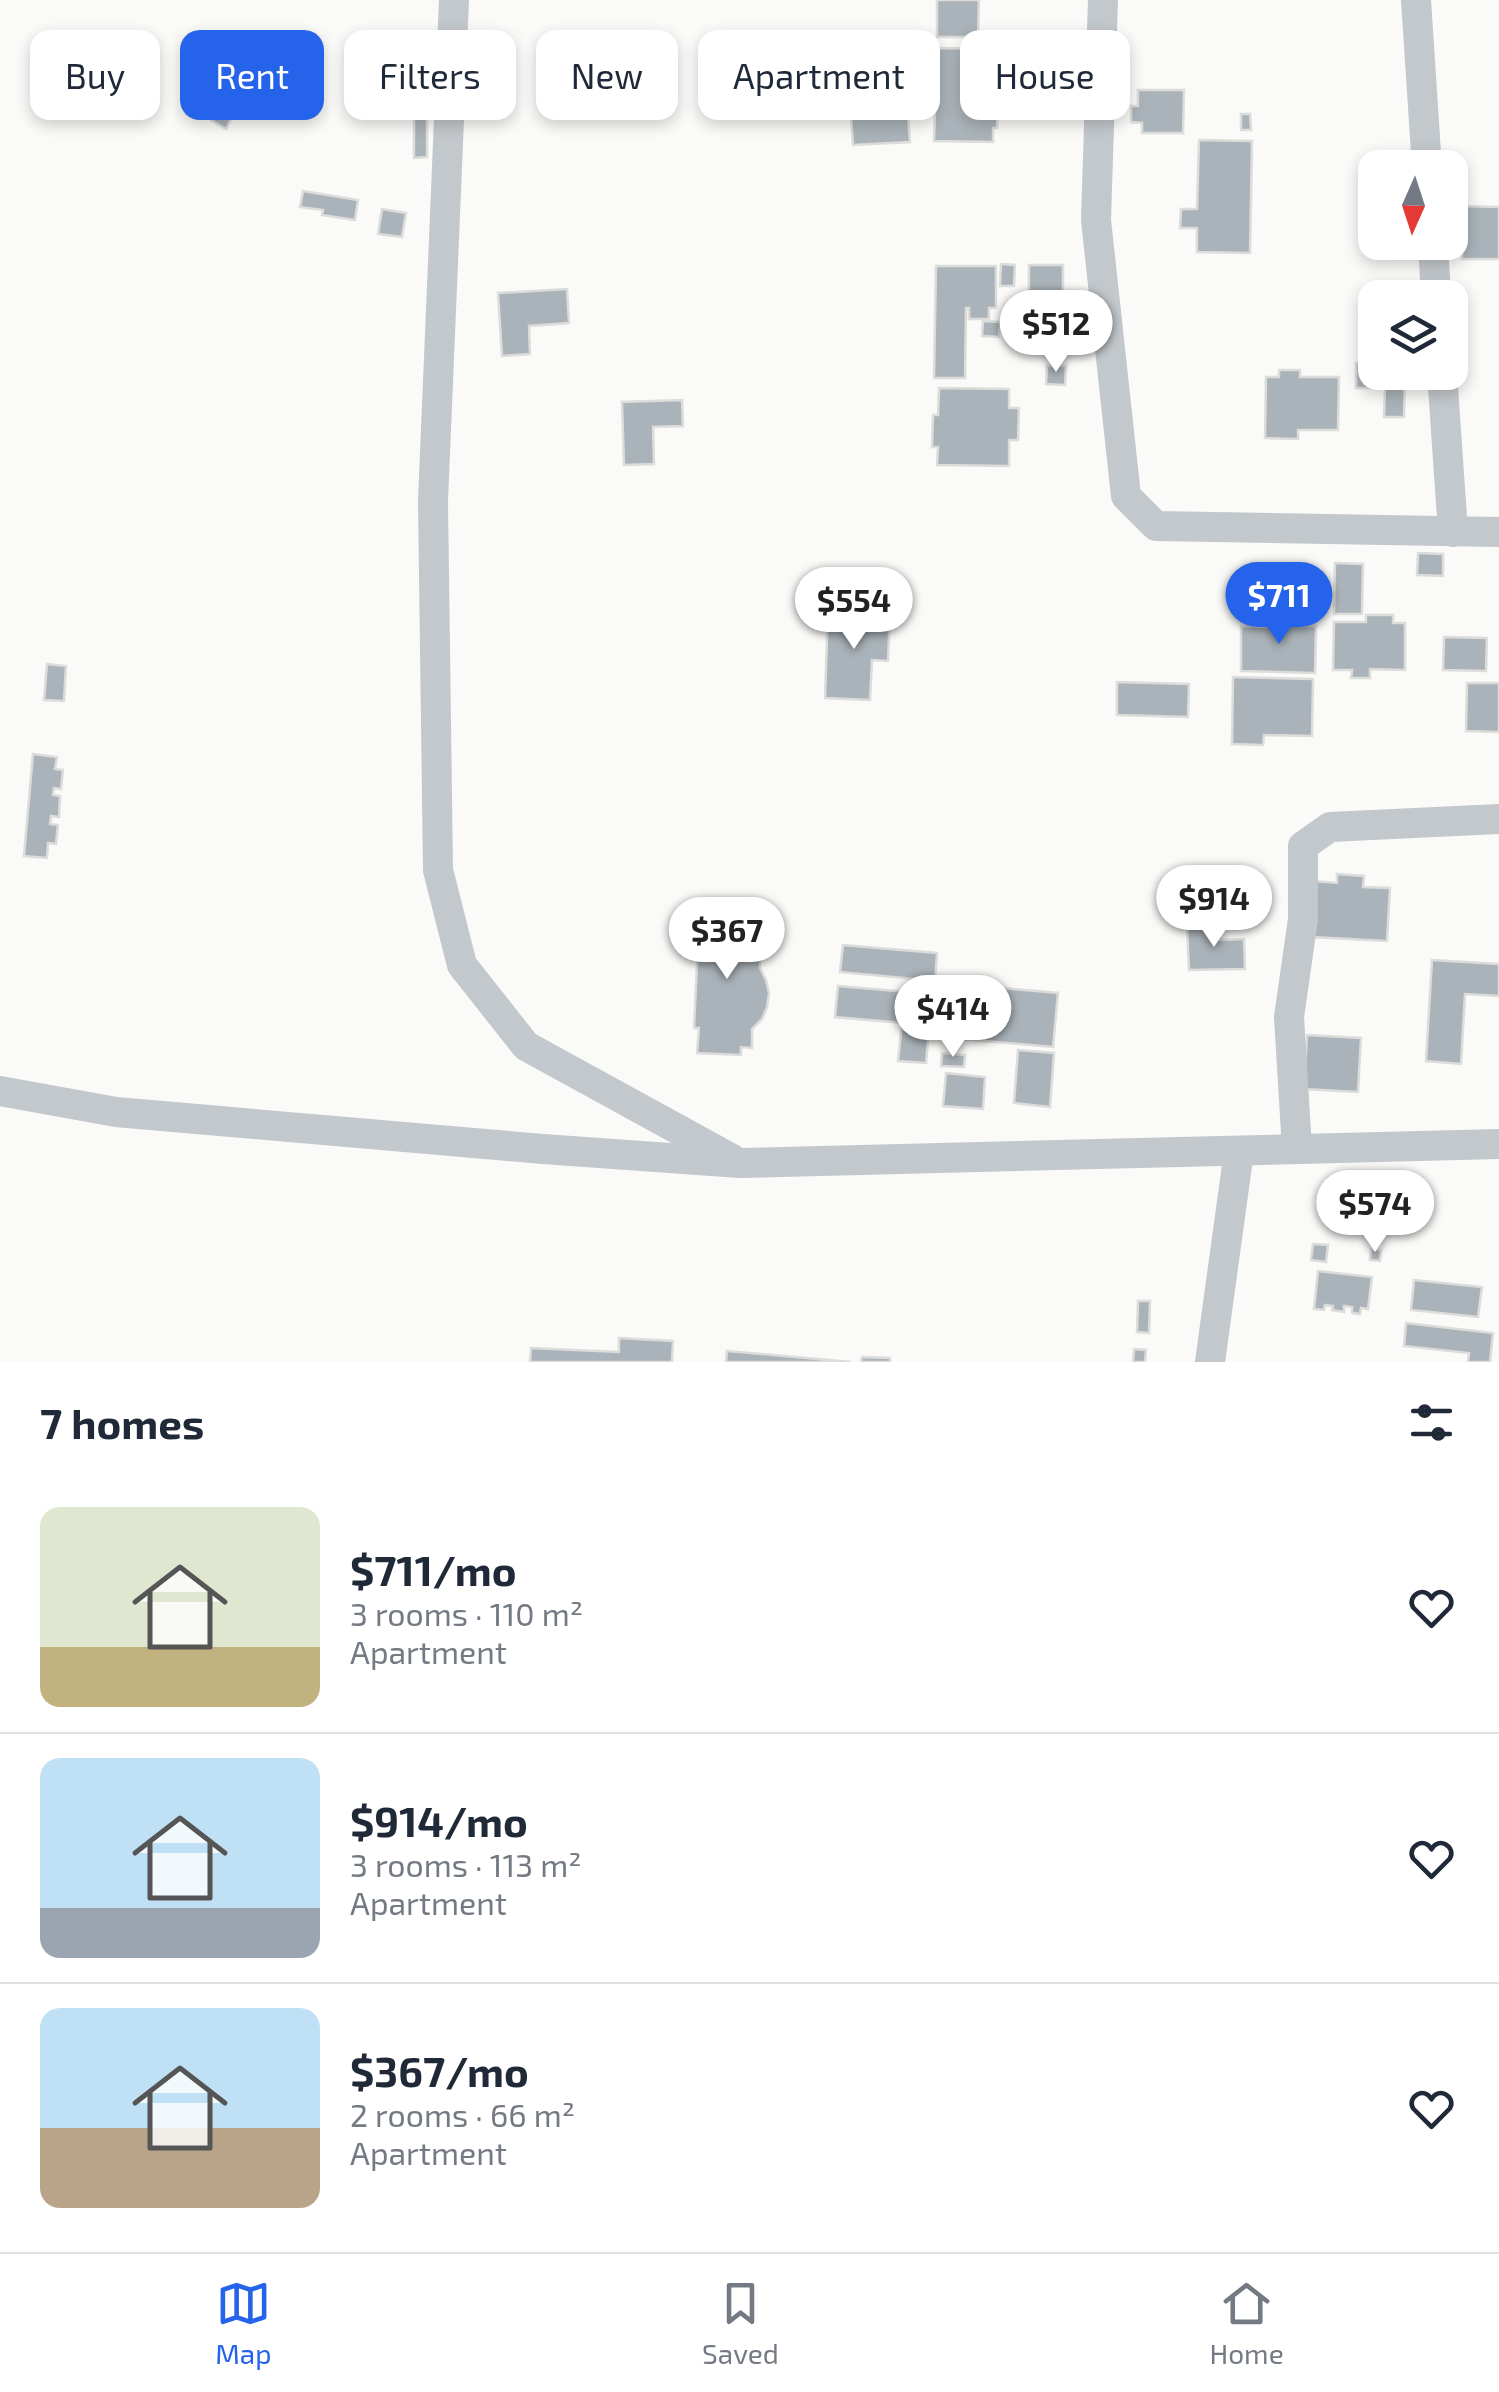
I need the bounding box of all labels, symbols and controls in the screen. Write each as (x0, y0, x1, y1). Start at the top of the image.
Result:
chip: Buy (30, 30, 160, 120)
chip: Rent (180, 30, 324, 120)
chip: Filters (344, 30, 516, 120)
chip: New (536, 30, 678, 120)
chip: Apartment (698, 30, 940, 120)
chip: House (960, 30, 1130, 120)
north arrow (1358, 150, 1468, 260)
map controls (1358, 150, 1468, 390)
button: layers (1358, 280, 1468, 390)
pin: $512 (997, 290, 1115, 375)
text: $512 (1022, 303, 1090, 341)
pin: $711 (1220, 562, 1338, 647)
pin: $554 (795, 567, 913, 652)
text: $711 (1247, 575, 1311, 613)
text: $554 (817, 580, 891, 618)
pin: $914 (1155, 865, 1273, 950)
text: $914 (1178, 878, 1250, 916)
pin: $367 (668, 897, 786, 982)
text: $367 (691, 910, 763, 948)
pin: $414 (894, 975, 1012, 1060)
text: $414 (916, 988, 990, 1026)
pin: $574 (1316, 1170, 1434, 1255)
text: $574 (1338, 1183, 1412, 1221)
icon: filters (1404, 1395, 1459, 1450)
text: 7 homes (40, 1397, 204, 1447)
text: $711/mo (350, 1544, 516, 1594)
icon: home (120, 1547, 240, 1667)
icon: heart (1404, 1580, 1459, 1635)
text: 3 rooms · 110 m² (350, 1594, 583, 1632)
text: Apartment (350, 1632, 507, 1670)
text: $914/mo (350, 1795, 528, 1845)
icon: home (120, 1798, 240, 1918)
icon: heart (1404, 1831, 1459, 1886)
text: 3 rooms · 113 m² (350, 1845, 582, 1883)
text: Apartment (350, 1883, 507, 1921)
text: $367/mo (350, 2045, 529, 2095)
icon: home (120, 2048, 240, 2168)
icon: heart (1404, 2081, 1459, 2136)
text: 2 rooms · 66 m² (350, 2095, 575, 2133)
text: Apartment (350, 2133, 507, 2171)
tab: Map (215, 2276, 271, 2370)
tab: Saved (702, 2276, 779, 2370)
tab: Home (1210, 2276, 1284, 2370)

